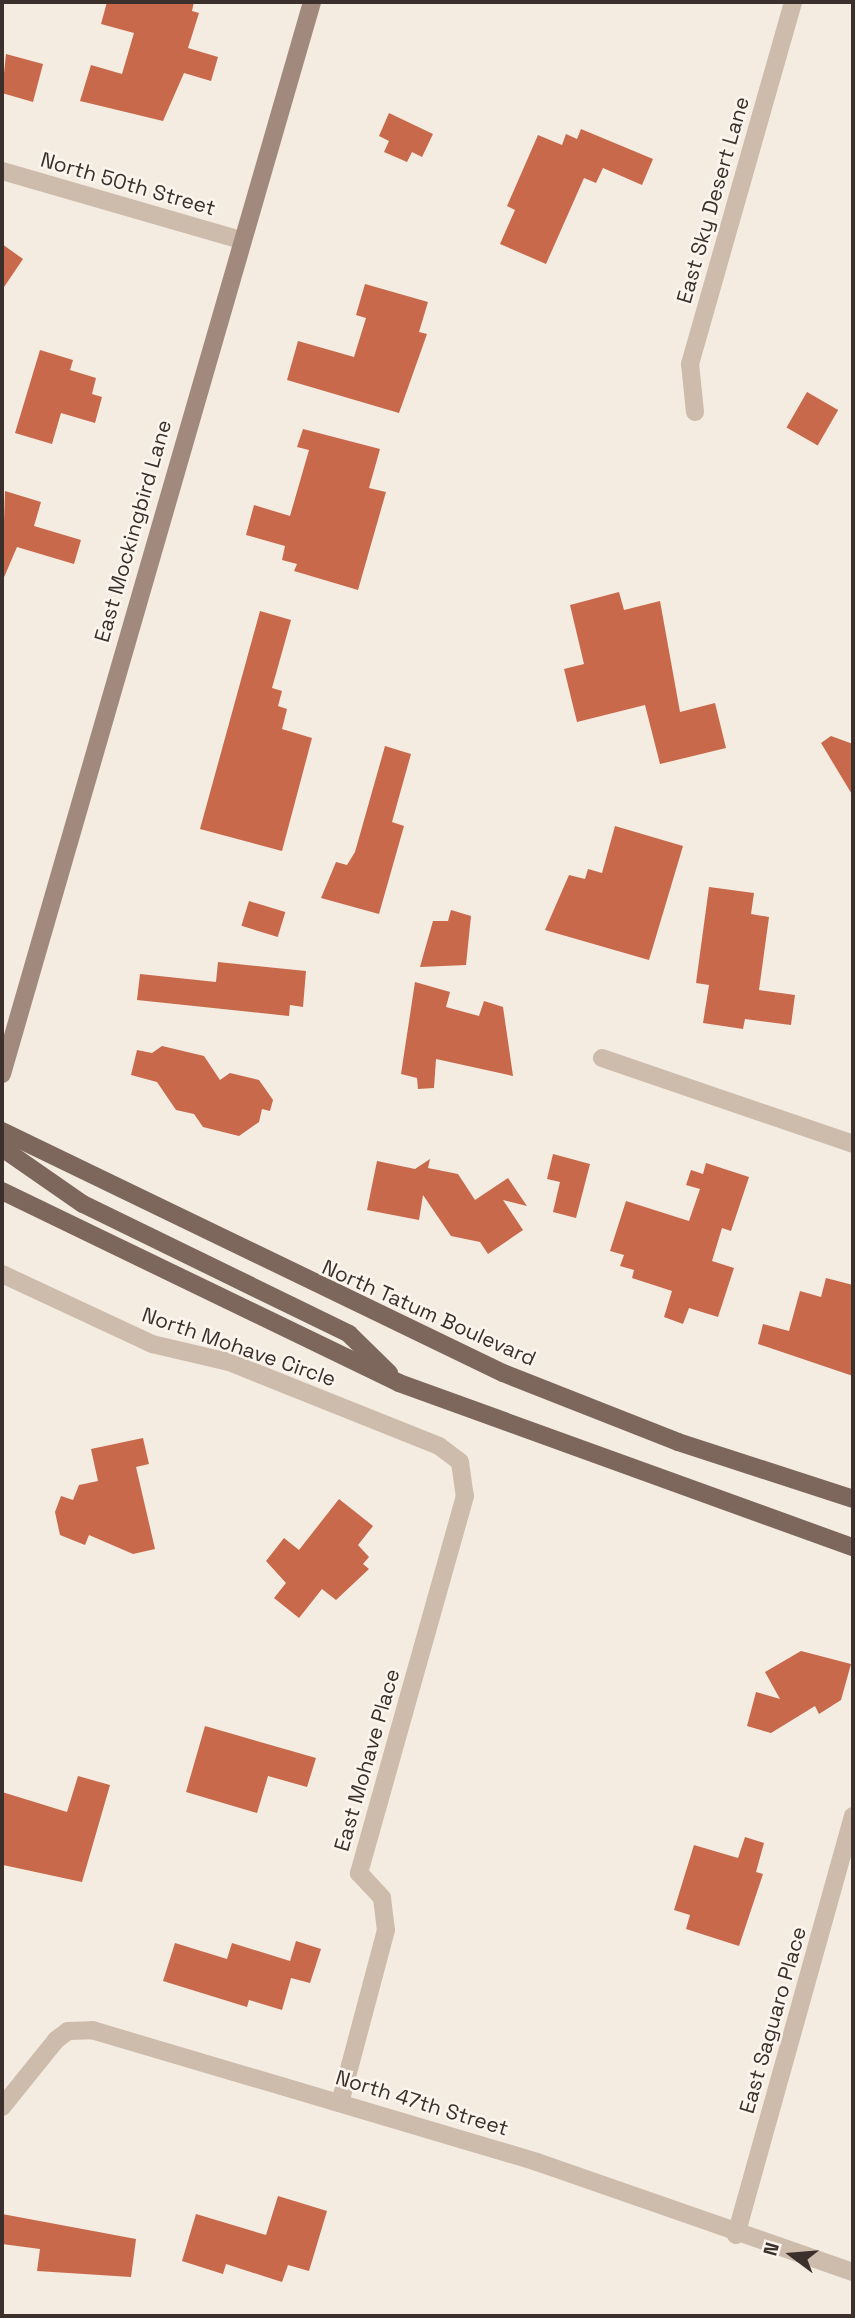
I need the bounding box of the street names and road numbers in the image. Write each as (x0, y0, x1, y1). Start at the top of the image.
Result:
street label: East Sky Desert Lane (671, 94, 755, 306)
street label: North 50th Street (38, 147, 218, 221)
street label: East Mockingbird Lane (89, 417, 177, 645)
street label: North Tatum Boulevard (318, 1254, 540, 1372)
street label: North Mohave Circle (139, 1302, 339, 1392)
street label: East Mohave Place (329, 1666, 405, 1854)
street label: East Saguaro Place (734, 1924, 812, 2116)
street label: North 47th Street (333, 2065, 511, 2141)

